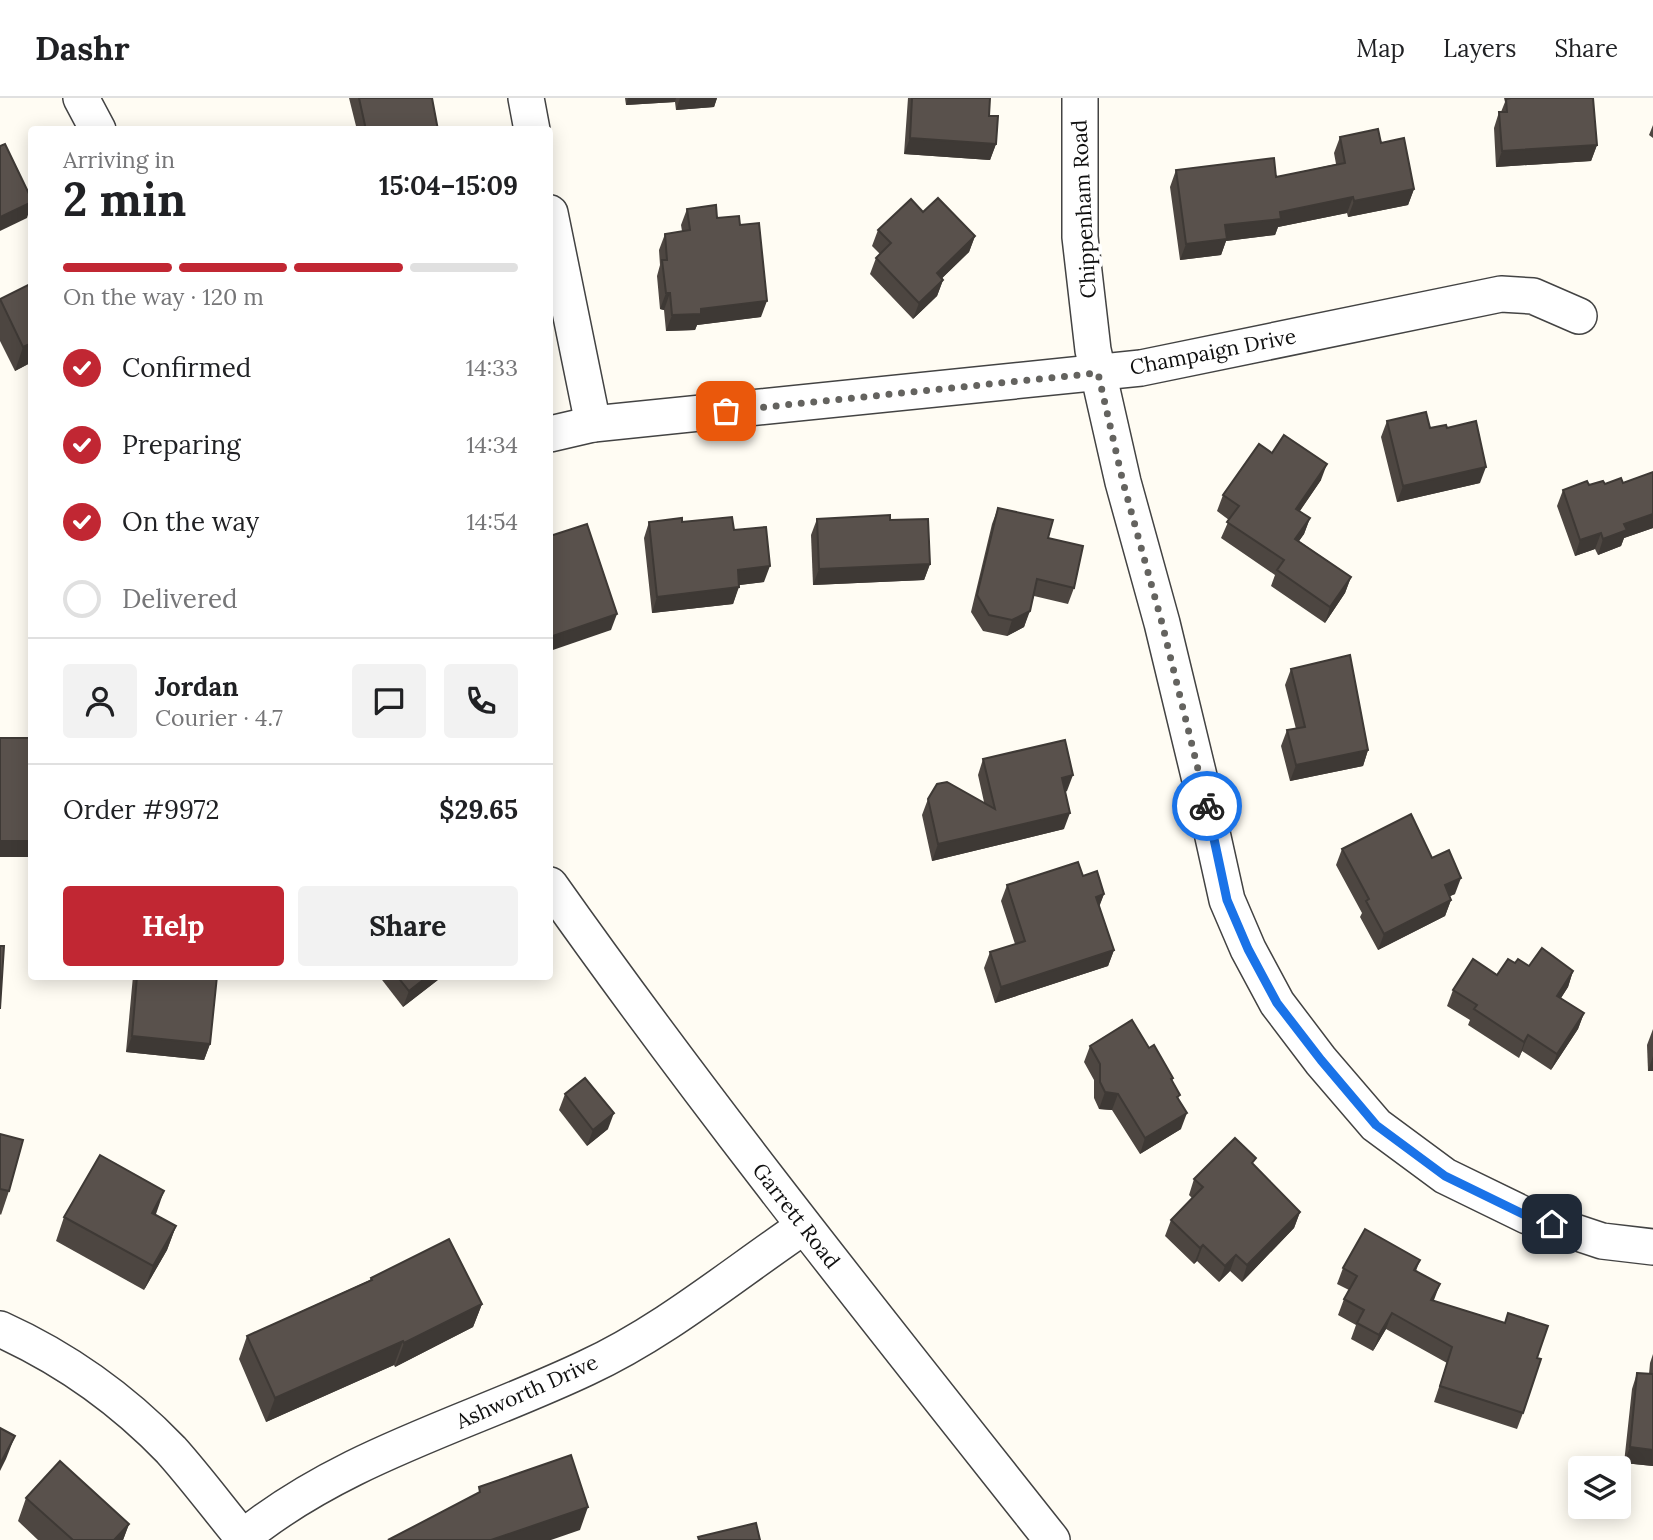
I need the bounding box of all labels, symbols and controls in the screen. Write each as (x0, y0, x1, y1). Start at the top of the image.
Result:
text: Dashr (35, 27, 129, 69)
text: Map (1356, 33, 1405, 64)
text: Layers (1443, 33, 1516, 64)
text: Share (1554, 33, 1618, 64)
street label: Chippenham Road (1065, 119, 1102, 299)
text: Arriving in (63, 145, 175, 174)
text: 15:04–15:09 (379, 169, 518, 202)
text: 2 min (63, 170, 186, 229)
text: On the way · 120 m (63, 282, 264, 311)
street label: Champaign Drive (1128, 322, 1298, 381)
icon: check (63, 349, 101, 387)
text: Confirmed (122, 351, 251, 384)
text: 14:33 (466, 353, 518, 382)
pin (696, 381, 756, 441)
icon: bag (707, 392, 745, 430)
icon: check (63, 426, 101, 464)
text: Preparing (122, 428, 241, 461)
text: 14:34 (466, 430, 518, 459)
icon: check (63, 503, 101, 541)
text: On the way (122, 505, 259, 538)
text: 14:54 (466, 507, 518, 536)
text: Delivered (122, 582, 238, 615)
button: person (63, 664, 137, 738)
button: chat (352, 664, 426, 738)
button: phone (444, 664, 518, 738)
text: Jordan (155, 670, 239, 703)
text: Courier · 4.7 (155, 703, 283, 732)
courier (1172, 771, 1242, 841)
icon: bike (1188, 787, 1226, 825)
text: Order #9972 (63, 793, 219, 826)
text: $29.65 (439, 793, 518, 826)
button: Help (63, 886, 284, 966)
button: Share (298, 886, 518, 966)
street label: Garrett Road (747, 1157, 846, 1274)
pin (1522, 1194, 1582, 1254)
icon: home (1533, 1205, 1571, 1243)
street label: Ashworth Drive (451, 1348, 602, 1435)
map controls (1568, 1456, 1631, 1519)
button: layers (1568, 1456, 1631, 1519)

